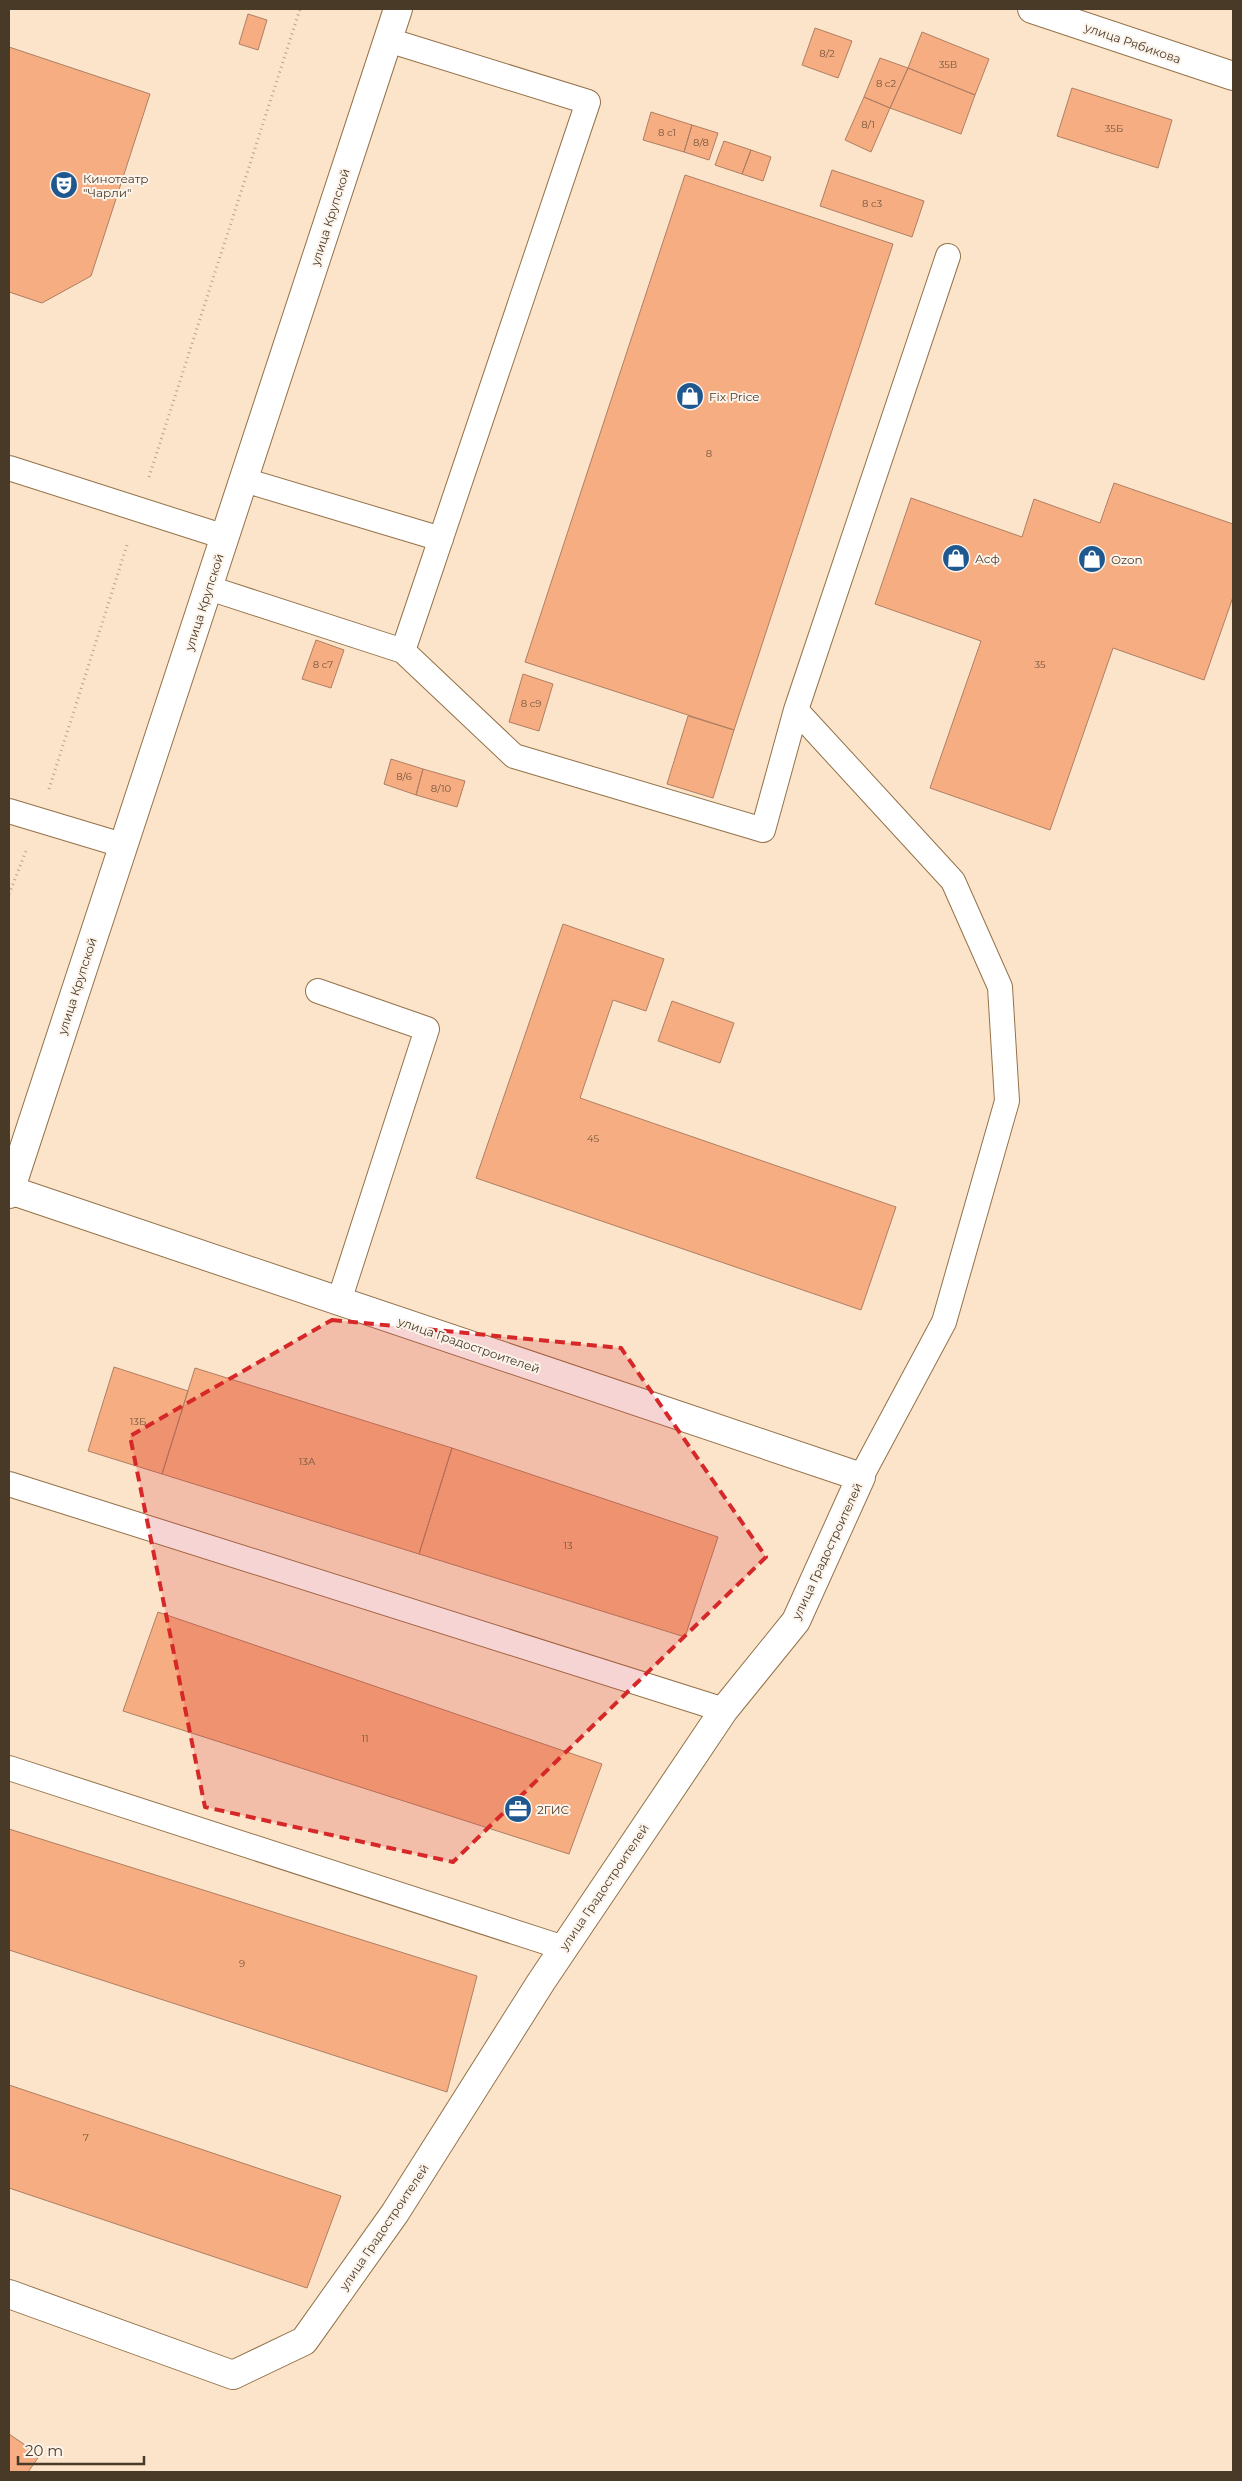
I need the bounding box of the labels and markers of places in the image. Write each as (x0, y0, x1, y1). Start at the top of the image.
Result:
theatre icon: Кинотеатр "Чарли" (49, 170, 79, 200)
place label: Кинотеатр "Чарли" (83, 171, 149, 200)
shop icon: Fix Price (675, 381, 705, 411)
place label: Fix Price (709, 389, 760, 404)
shop icon: Асф (941, 543, 971, 573)
shop icon: Ozon (1077, 544, 1107, 574)
place label: Асф (975, 551, 1000, 566)
place label: Ozon (1111, 552, 1143, 567)
office icon: 2ГИС (503, 1794, 533, 1824)
place label: 2ГИС (537, 1802, 570, 1817)

